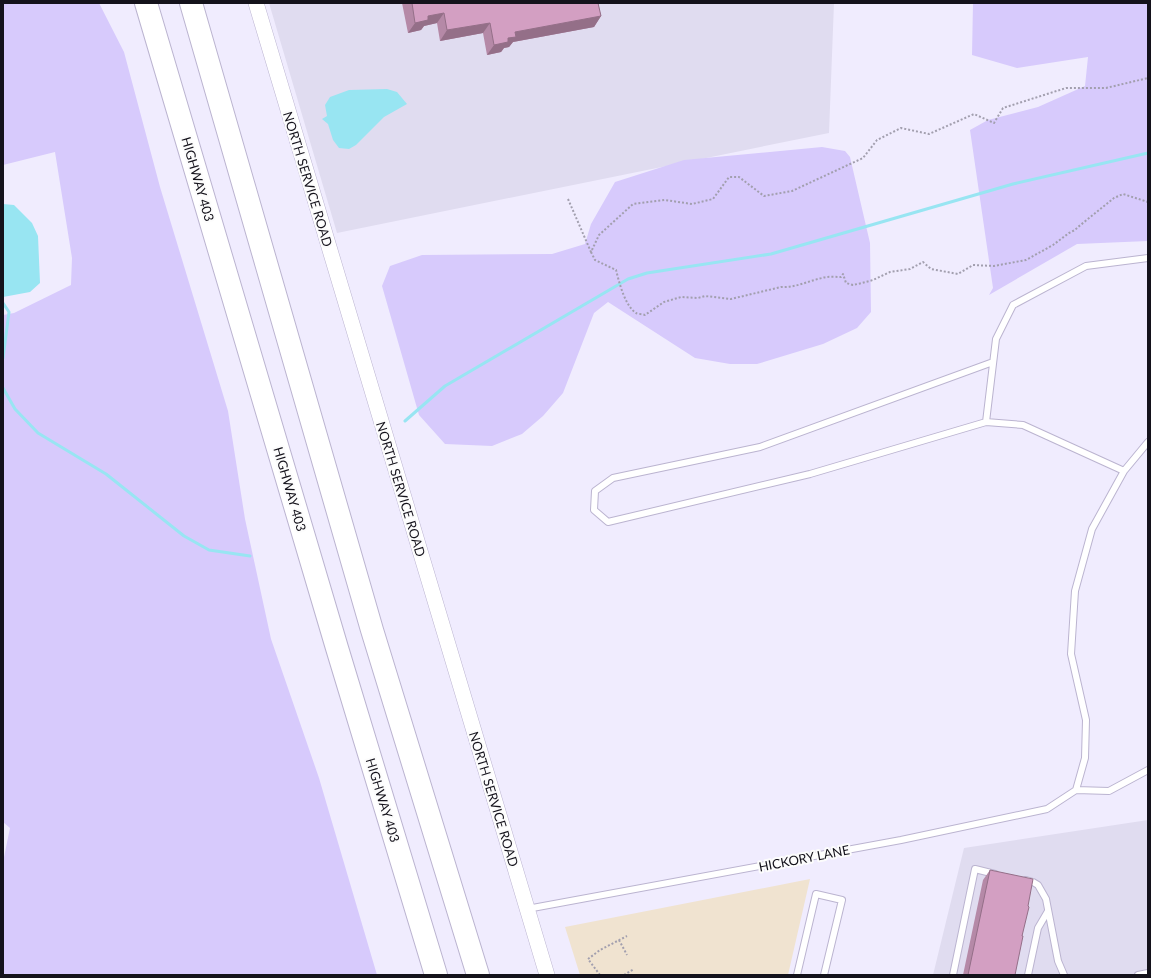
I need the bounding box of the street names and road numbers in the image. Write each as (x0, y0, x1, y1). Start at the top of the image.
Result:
street label: NORTH SERVICE ROAD (280, 110, 336, 249)
street label: HIGHWAY 403 (178, 135, 218, 223)
street label: NORTH SERVICE ROAD (373, 420, 429, 559)
street label: HIGHWAY 403 (270, 445, 310, 533)
street label: NORTH SERVICE ROAD (466, 730, 522, 869)
street label: HIGHWAY 403 (363, 756, 403, 844)
street label: HICKORY LANE (757, 841, 851, 875)

